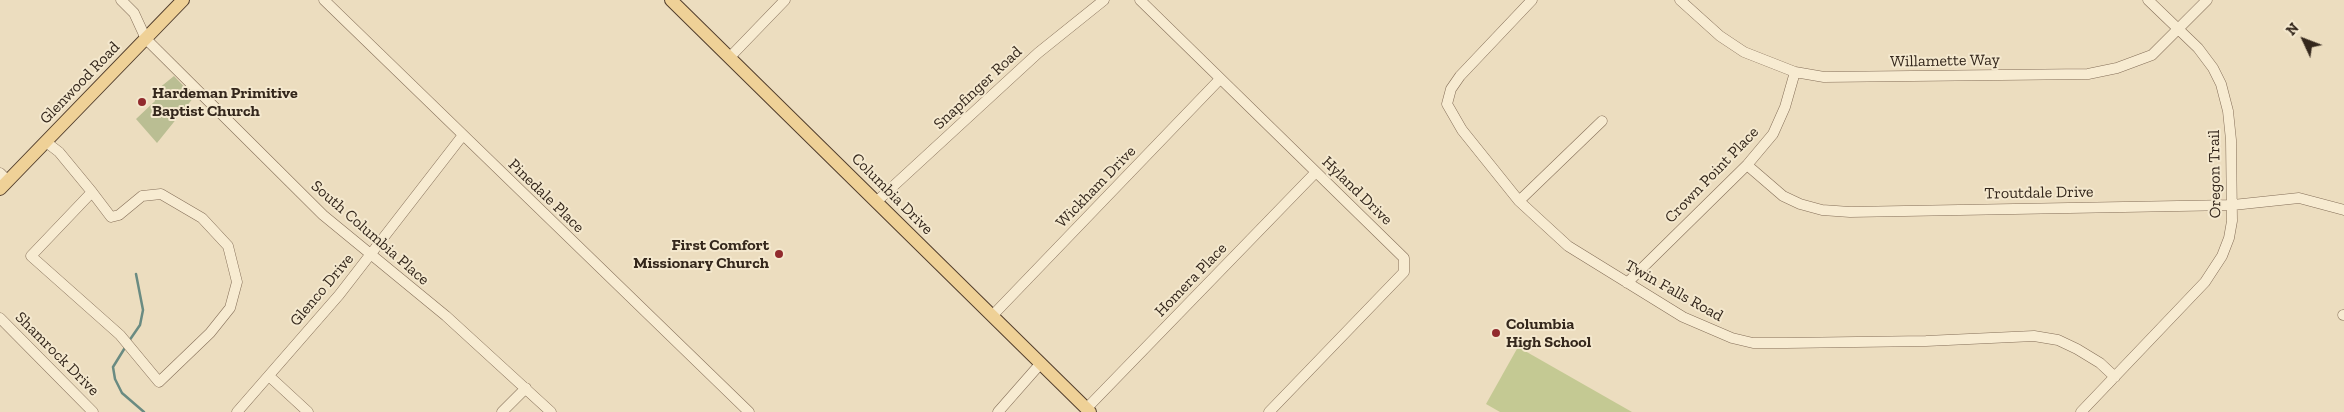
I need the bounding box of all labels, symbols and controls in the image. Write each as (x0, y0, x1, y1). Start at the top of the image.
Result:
north arrow (2279, 15, 2329, 65)
text: N (2283, 20, 2303, 39)
street label: Glenwood Road (36, 38, 124, 128)
street label: Snapfinger Road (930, 42, 1026, 134)
street label: Willamette Way (1890, 50, 2000, 72)
place label: Hardeman Primitive Baptist Church (152, 83, 298, 121)
marker: Hardeman Primitive Baptist Church (136, 96, 148, 108)
street label: Crown Point Place (1661, 123, 1763, 227)
street label: Oregon Trail (2205, 130, 2225, 218)
street label: Wickham Drive (1052, 142, 1140, 232)
street label: Columbia Drive (847, 149, 937, 239)
street label: Hyland Drive (1318, 153, 1396, 229)
street label: Pinedale Place (504, 155, 588, 237)
street label: South Columbia Place (307, 176, 433, 290)
street label: Troutdale Drive (1984, 182, 2094, 204)
place label: First Comfort Missionary Church (633, 235, 769, 273)
street label: Homera Place (1151, 239, 1231, 321)
marker: First Comfort Missionary Church (773, 248, 785, 260)
street label: Glenco Drive (286, 250, 358, 330)
street label: Twin Falls Road (1622, 256, 1726, 326)
street label: Shamrock Drive (11, 308, 103, 400)
place label: Columbia High School (1506, 314, 1591, 352)
marker: Columbia High School (1490, 327, 1502, 339)

